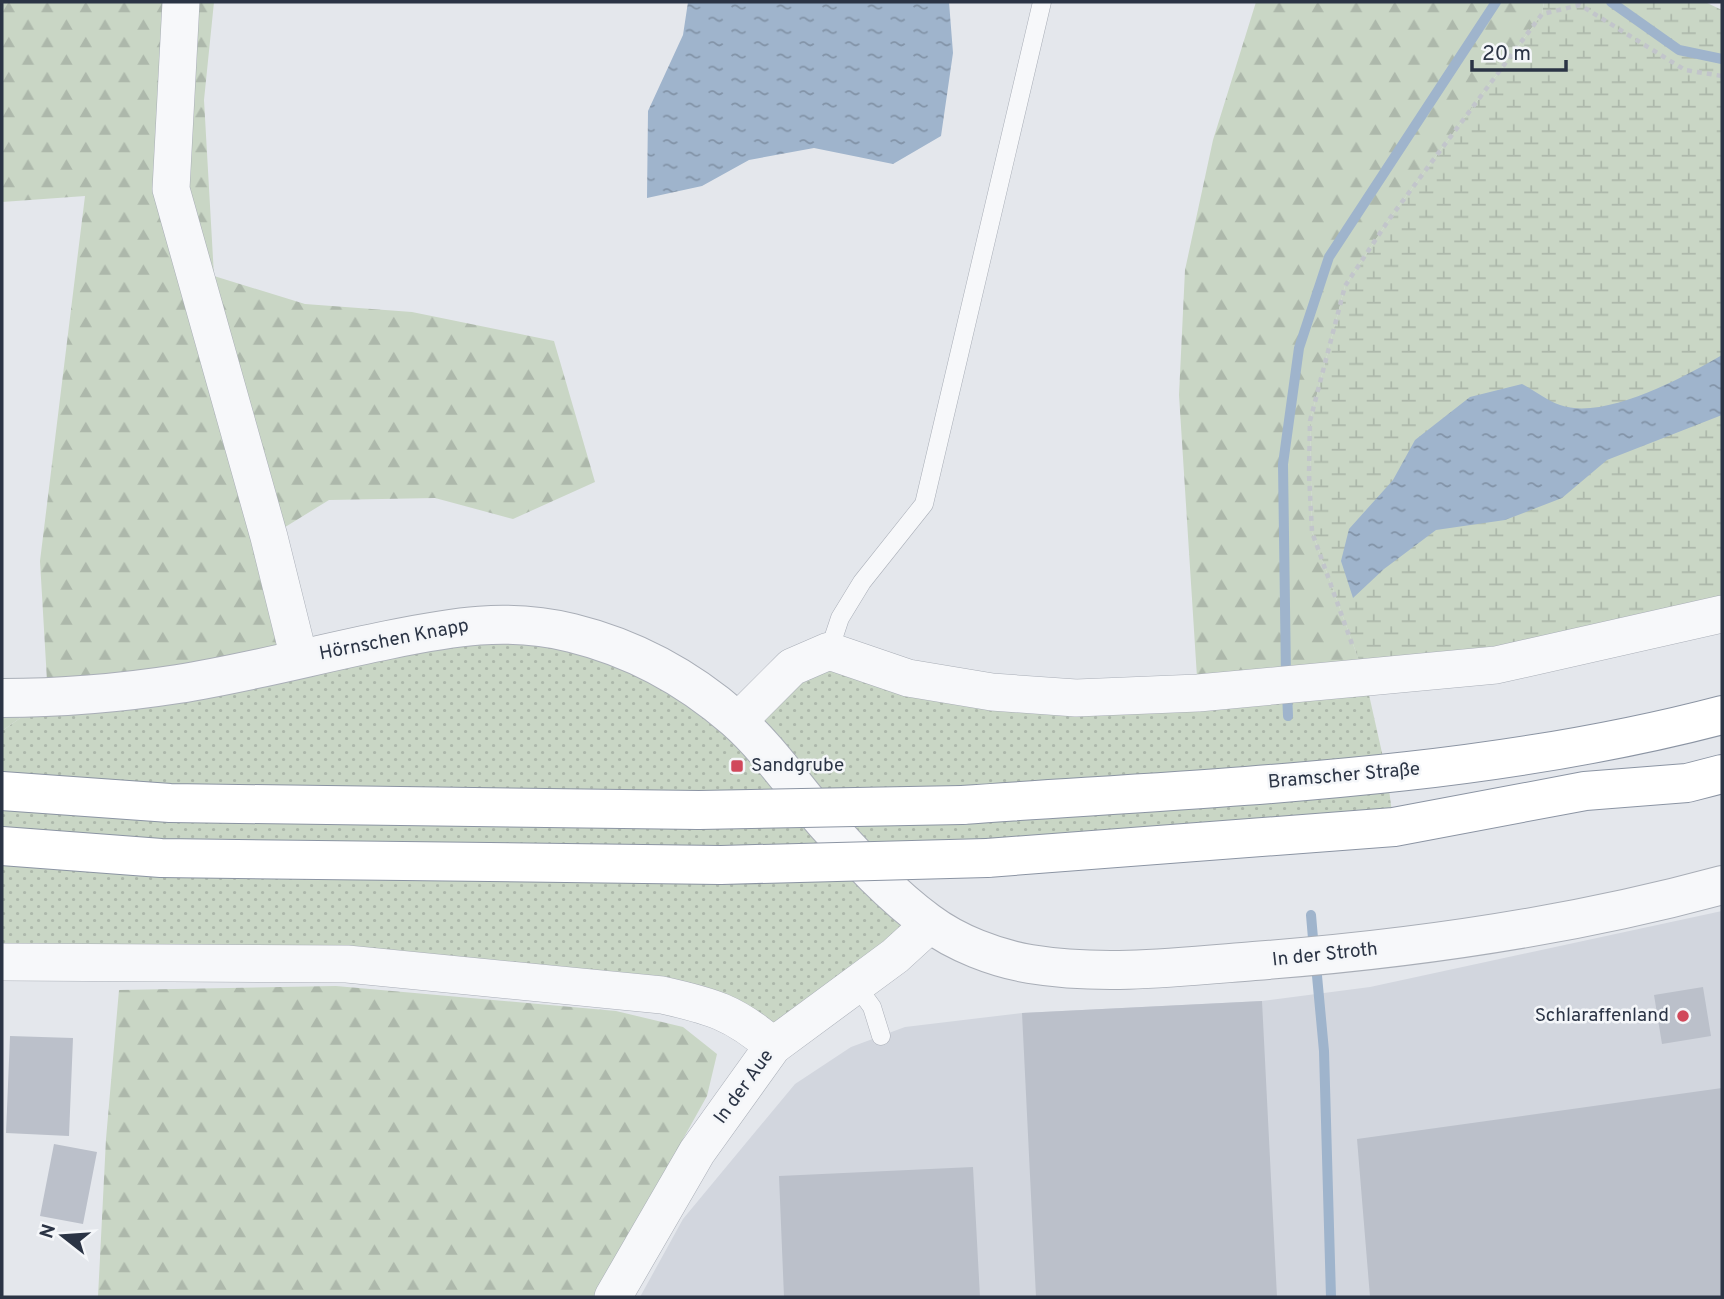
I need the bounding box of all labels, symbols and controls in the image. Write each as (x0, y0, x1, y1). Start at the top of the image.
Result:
scale bar (1472, 28, 1566, 72)
text: 20 m (1482, 41, 1531, 68)
street label: Hörnschen Knapp (317, 614, 471, 666)
place label: Sandgrube (751, 754, 844, 778)
street label: Bramscher Straße (1267, 757, 1421, 795)
marker: Sandgrube (729, 758, 745, 774)
street label: In der Stroth (1271, 938, 1379, 972)
place label: Schlaraffenland (1535, 1004, 1669, 1028)
marker: Schlaraffenland (1675, 1008, 1691, 1024)
street label: In der Aue (709, 1045, 779, 1129)
north arrow (28, 1201, 98, 1271)
text: N (35, 1222, 62, 1242)

